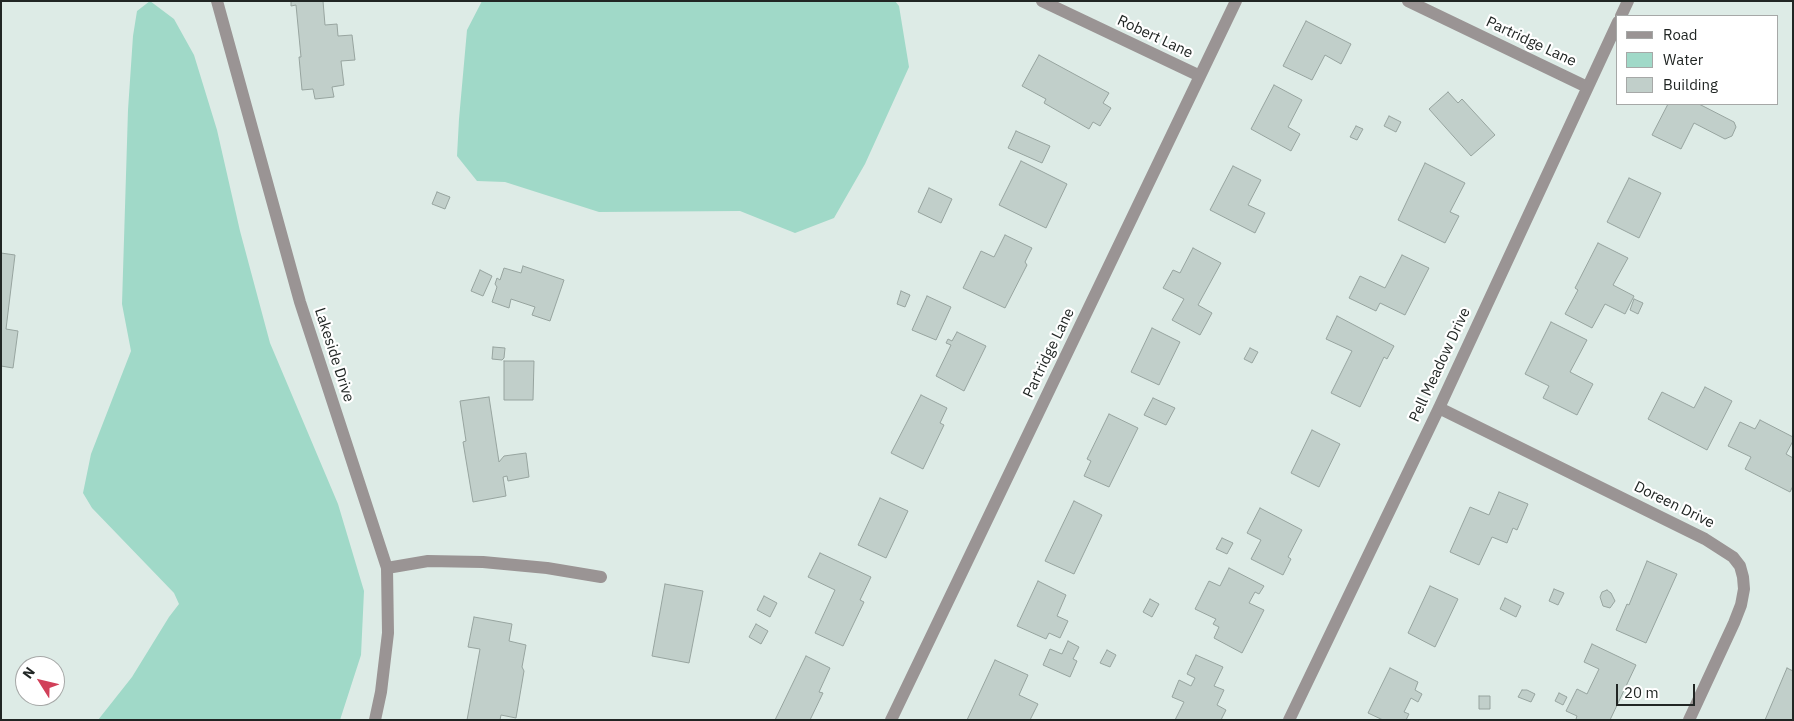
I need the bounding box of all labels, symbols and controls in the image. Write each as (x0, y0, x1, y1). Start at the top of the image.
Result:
street label: Robert Lane (1114, 12, 1196, 62)
street label: Partridge Lane (1483, 13, 1579, 71)
legend (1616, 15, 1779, 105)
text: Road (1663, 25, 1698, 44)
text: Water (1663, 50, 1703, 69)
text: Building (1663, 75, 1718, 94)
street label: Partridge Lane (1020, 305, 1078, 401)
street label: Pell Meadow Drive (1406, 305, 1474, 425)
street label: Lakeside Drive (310, 306, 358, 404)
street label: Doreen Drive (1631, 478, 1717, 532)
north arrow (15, 656, 65, 706)
text: N (18, 663, 39, 682)
scale bar (1619, 674, 1698, 706)
text: 20 m (1624, 683, 1659, 702)

